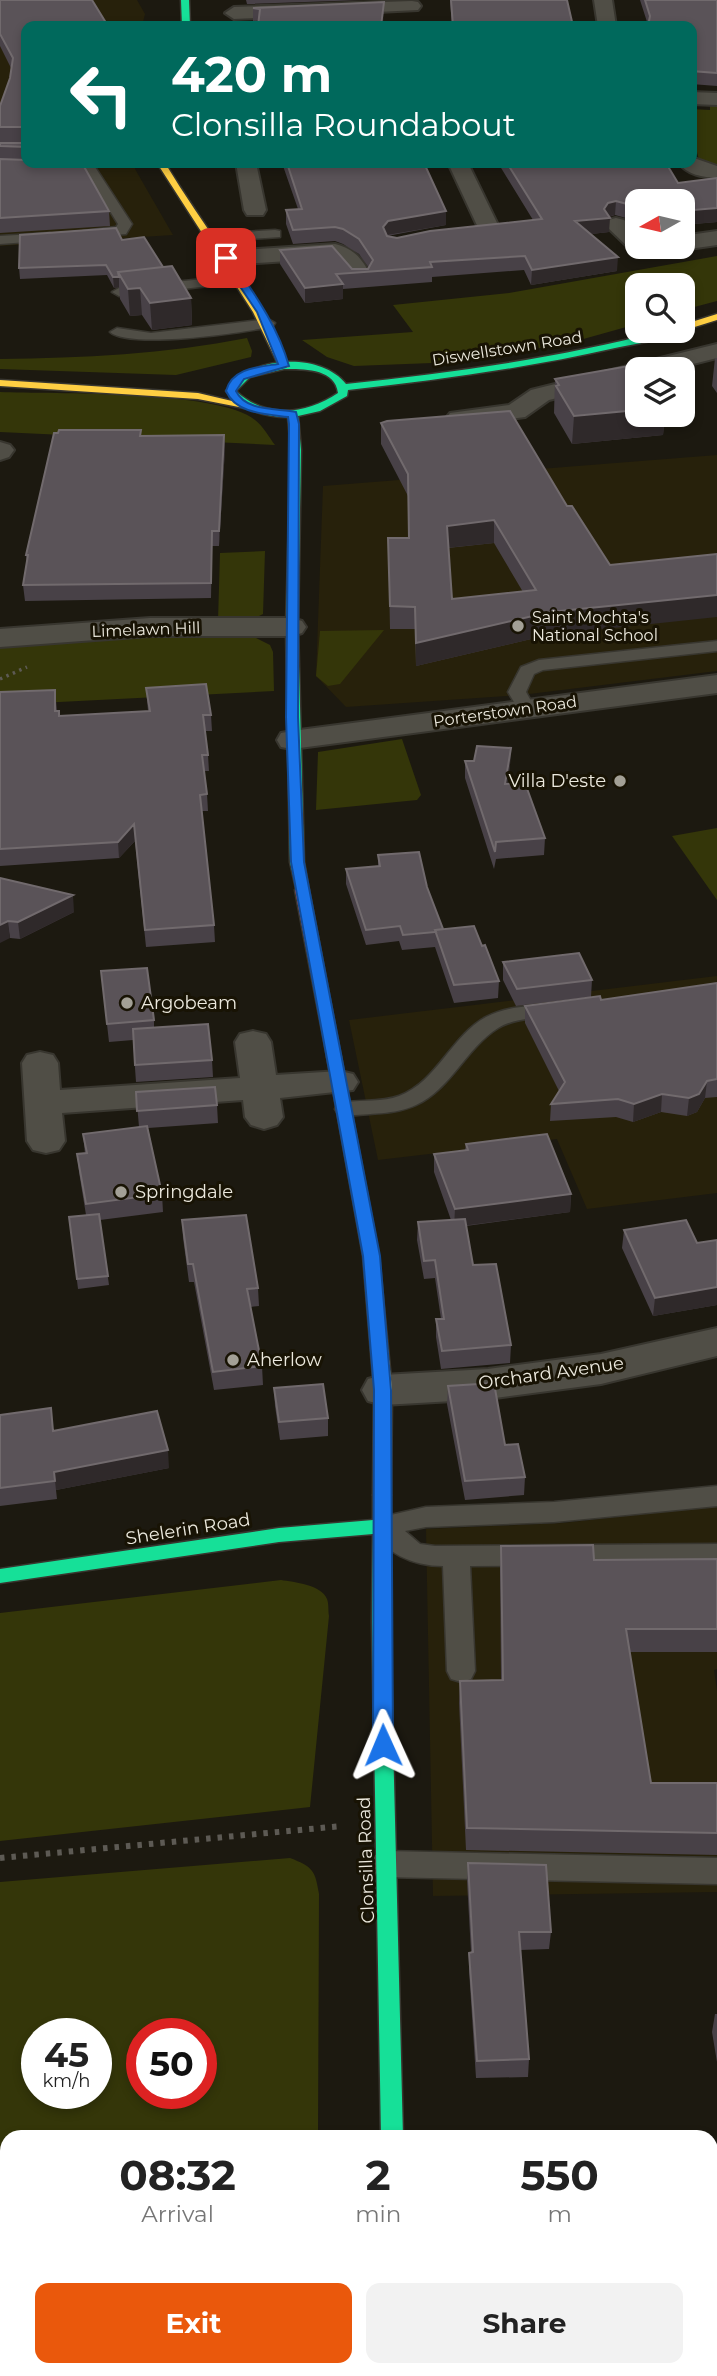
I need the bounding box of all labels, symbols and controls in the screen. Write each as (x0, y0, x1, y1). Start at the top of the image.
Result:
text: 420 m (171, 45, 332, 104)
icon: left (56, 49, 147, 140)
text: Clonsilla Roundabout (171, 105, 516, 144)
north arrow (625, 189, 695, 259)
map controls (625, 189, 695, 427)
pin (196, 228, 256, 288)
icon: arrive (207, 239, 245, 277)
button: search (625, 273, 695, 343)
street label: Diswellstown Road (431, 327, 584, 370)
button: layers (625, 357, 695, 427)
place label: Saint Mochta's National School (532, 608, 658, 645)
street label: Limelawn Hill (91, 618, 201, 641)
marker: Saint Mochta's National School (510, 618, 526, 634)
street label: Porterstown Road (432, 692, 578, 731)
place label: Villa D'este (508, 770, 606, 792)
marker: Villa D'este (612, 773, 628, 789)
place label: Argobeam (141, 992, 237, 1014)
marker: Argobeam (119, 995, 135, 1011)
place label: Springdale (135, 1181, 233, 1203)
marker: Springdale (113, 1184, 129, 1200)
place label: Aherlow (247, 1349, 322, 1371)
marker: Aherlow (225, 1352, 241, 1368)
street label: Orchard Avenue (477, 1352, 625, 1394)
street label: Shelerin Road (124, 1508, 252, 1550)
position arrow (346, 1708, 420, 1782)
street label: Clonsilla Road (353, 1796, 379, 1924)
speed limit sign: 50 (126, 2018, 217, 2109)
text: 45 (44, 2033, 89, 2076)
text: km/h (42, 2070, 91, 2092)
text: 08:32 (119, 2149, 236, 2201)
text: 2 (366, 2149, 391, 2201)
text: 550 (520, 2149, 599, 2201)
text: Arrival (141, 2200, 214, 2228)
text: min (355, 2200, 401, 2228)
text: m (547, 2200, 572, 2228)
button: Exit (35, 2283, 352, 2363)
button: Share (366, 2283, 683, 2363)

